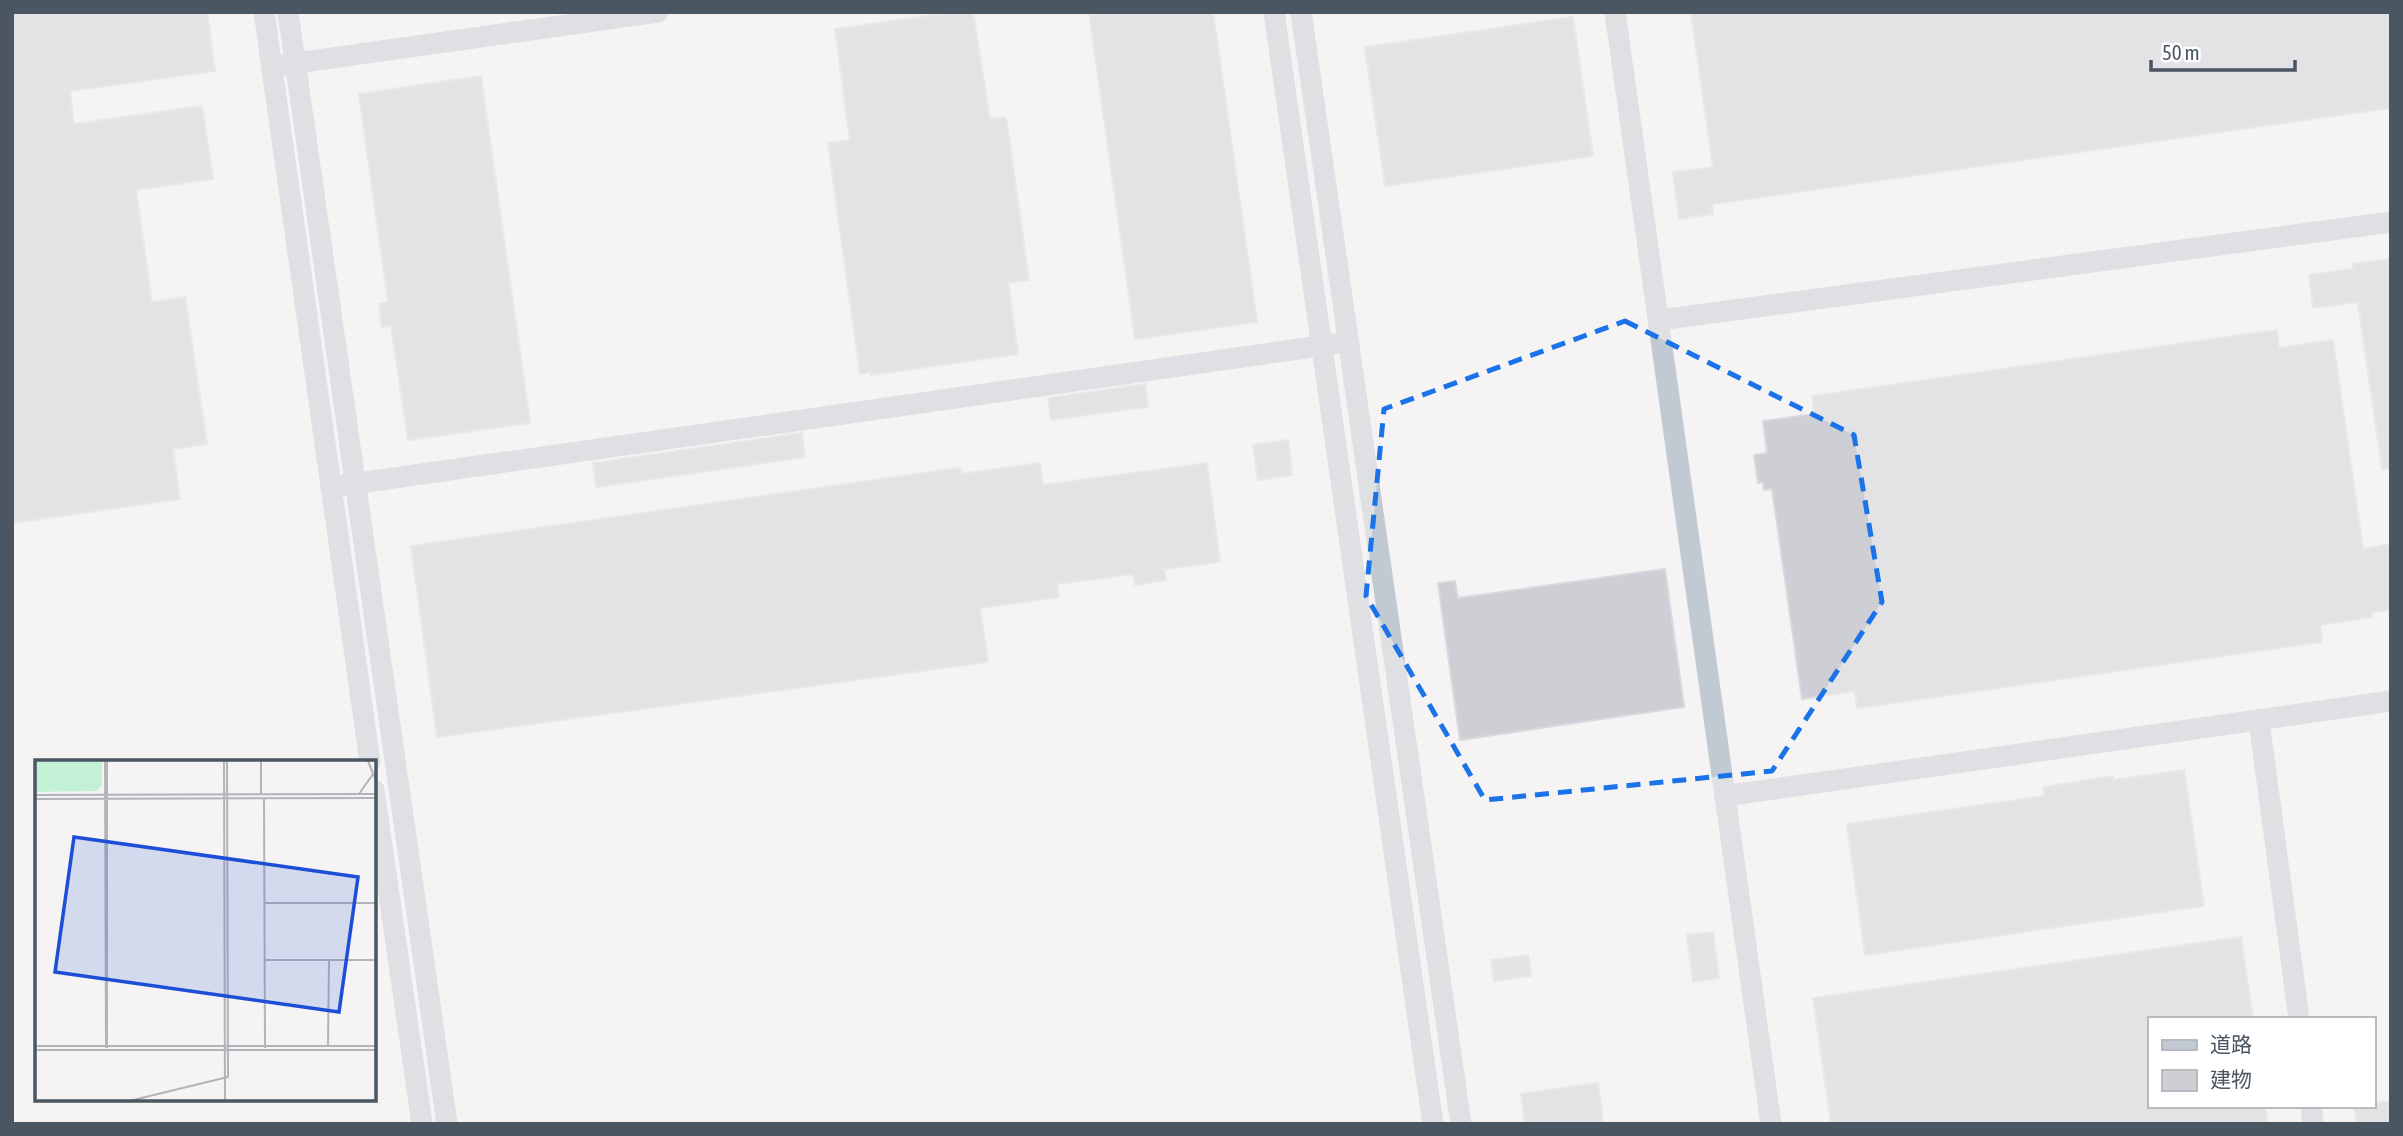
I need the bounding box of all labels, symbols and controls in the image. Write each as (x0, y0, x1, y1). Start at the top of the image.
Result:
scale bar (2151, 28, 2294, 72)
text: 50 m (2162, 40, 2200, 64)
inset map (35, 760, 376, 1101)
legend (2148, 1017, 2375, 1108)
text: 道路 (2210, 1032, 2252, 1056)
text: 建物 (2210, 1067, 2252, 1091)

